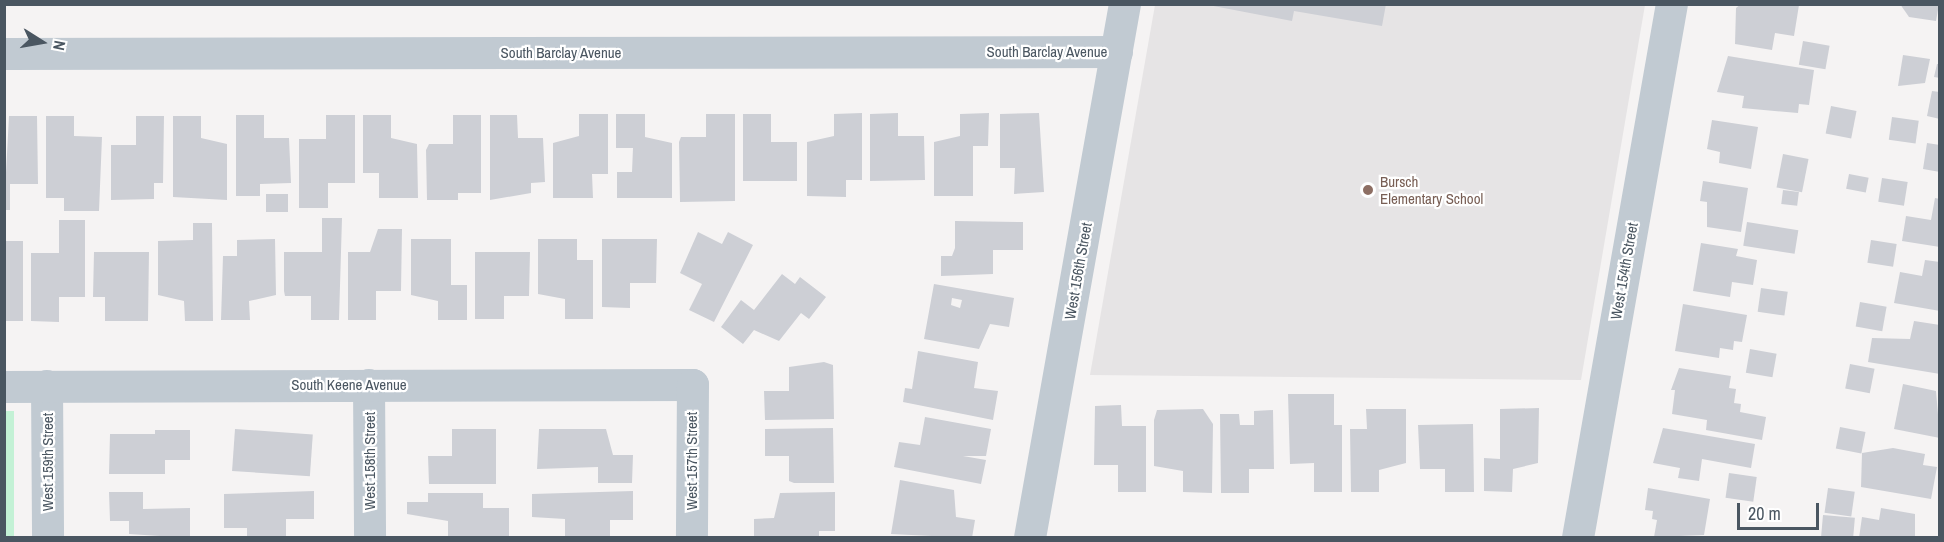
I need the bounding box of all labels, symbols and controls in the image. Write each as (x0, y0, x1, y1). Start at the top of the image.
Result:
north arrow (12, 12, 72, 72)
text: N (48, 39, 71, 52)
street label: South Barclay Avenue (986, 43, 1108, 61)
street label: South Barclay Avenue (500, 44, 622, 62)
place label: Bursch Elementary School (1380, 172, 1483, 207)
marker: Bursch Elementary School (1361, 183, 1375, 197)
street label: West 156th Street (1061, 221, 1095, 321)
street label: West 154th Street (1607, 221, 1641, 321)
street label: South Keene Avenue (291, 376, 407, 394)
street label: West 158th Street (361, 412, 379, 510)
street label: West 157th Street (683, 412, 701, 510)
street label: West 159th Street (39, 413, 57, 511)
scale bar (1740, 491, 1822, 529)
text: 20 m (1748, 501, 1781, 526)

